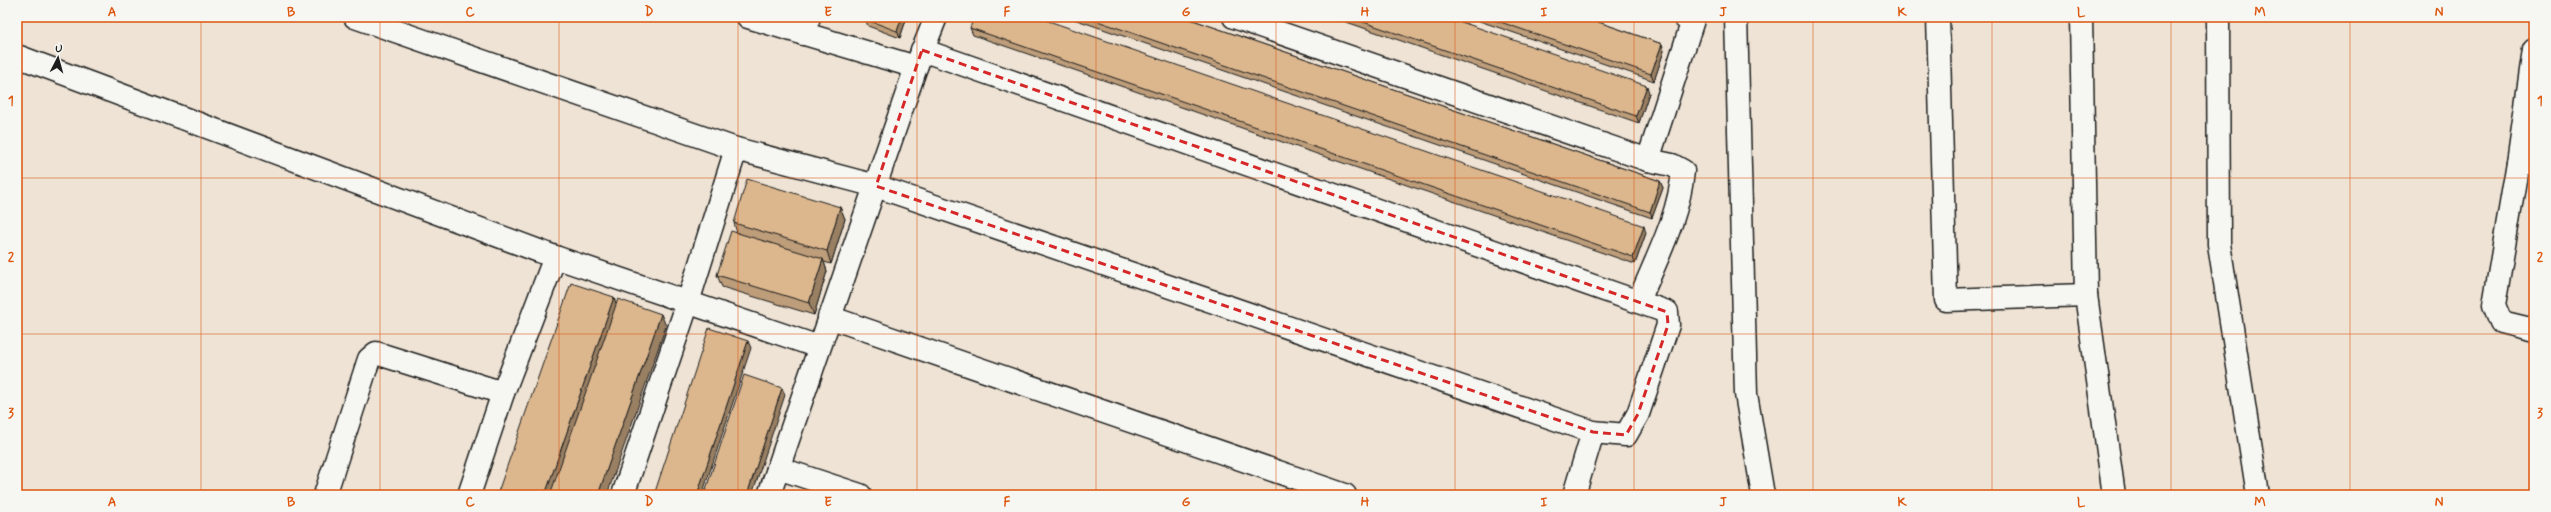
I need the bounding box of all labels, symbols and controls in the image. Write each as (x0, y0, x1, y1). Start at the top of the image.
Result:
text: A (108, 4, 116, 21)
text: B (287, 4, 296, 21)
text: C (465, 4, 475, 21)
text: D (645, 4, 654, 21)
text: E (824, 4, 832, 21)
text: F (1004, 4, 1011, 21)
text: G (1182, 4, 1191, 21)
text: H (1361, 4, 1370, 21)
text: I (1541, 4, 1548, 21)
text: J (1719, 4, 1727, 21)
text: K (1897, 4, 1907, 21)
text: L (2077, 4, 2086, 21)
text: M (2254, 4, 2266, 21)
text: N (2435, 4, 2444, 21)
north arrow (38, 38, 78, 78)
text: U (55, 42, 63, 56)
text: 1 (8, 93, 14, 110)
text: 1 (2537, 93, 2543, 110)
text: 2 (8, 249, 15, 266)
text: 2 (2537, 249, 2544, 266)
text: 3 (8, 405, 14, 422)
text: 3 (2537, 405, 2543, 422)
text: A (108, 494, 116, 511)
text: B (287, 494, 296, 511)
text: C (465, 494, 475, 511)
text: D (645, 494, 654, 511)
text: E (824, 494, 832, 511)
text: F (1004, 494, 1011, 511)
text: G (1182, 494, 1191, 511)
text: H (1361, 494, 1370, 511)
text: I (1541, 494, 1548, 511)
text: J (1719, 494, 1727, 511)
text: K (1897, 494, 1907, 511)
text: L (2077, 494, 2086, 511)
text: M (2254, 494, 2266, 511)
text: N (2435, 494, 2444, 511)

